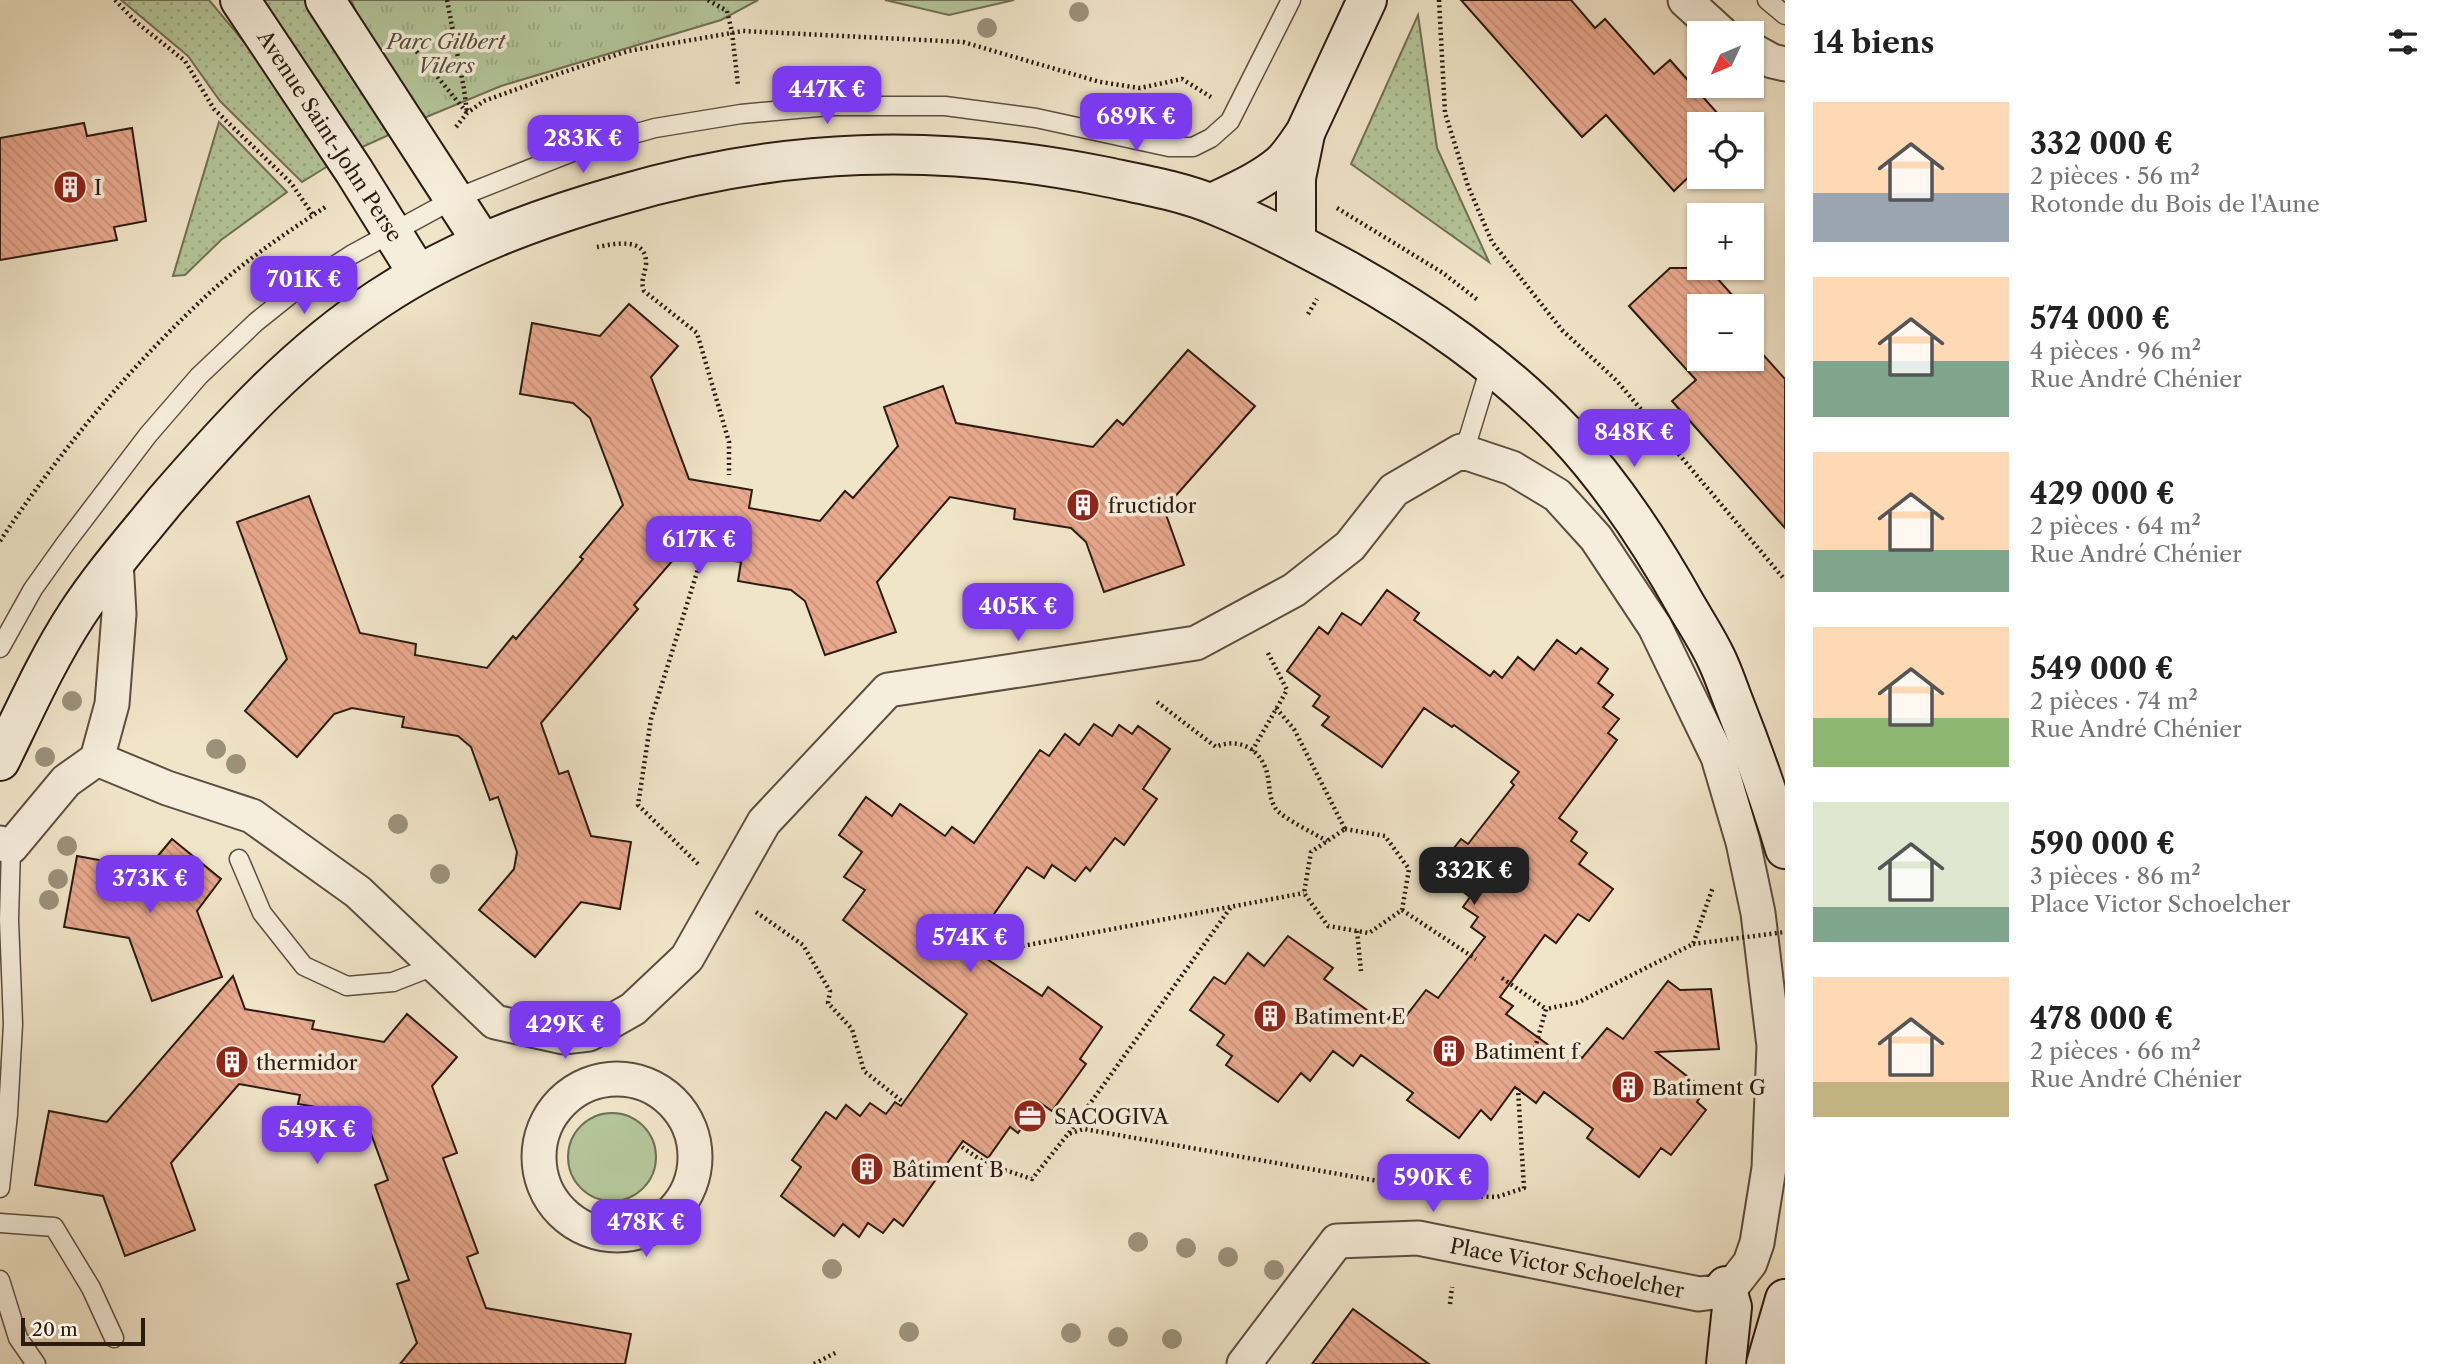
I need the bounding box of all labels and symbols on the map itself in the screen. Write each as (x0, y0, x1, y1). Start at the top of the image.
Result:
north arrow (1687, 21, 1764, 98)
street label: Avenue Saint-John Perse (252, 25, 408, 246)
park label: Parc Gilbert Vilers (385, 29, 507, 78)
pin: 447K € (770, 66, 884, 126)
pin: 689K € (1079, 94, 1193, 153)
pin: 283K € (526, 116, 640, 175)
building icon: I (51, 168, 89, 206)
place label: I (94, 175, 102, 200)
pin: 701K € (247, 256, 361, 316)
pin: 848K € (1577, 410, 1691, 469)
building icon: fructidor (1064, 486, 1102, 524)
place label: fructidor (1108, 493, 1197, 518)
pin: 617K € (642, 516, 756, 576)
pin: 405K € (961, 584, 1075, 643)
pin: 332K € (1417, 848, 1531, 907)
pin: 373K € (93, 856, 207, 915)
pin: 574K € (913, 914, 1027, 974)
building icon: Batiment E (1251, 997, 1289, 1035)
pin: 429K € (508, 1002, 622, 1061)
place label: Batiment E (1294, 1004, 1406, 1029)
building icon: Batiment f (1430, 1032, 1468, 1070)
place label: Batiment f (1474, 1039, 1581, 1064)
building icon: thermidor (213, 1043, 251, 1081)
place label: thermidor (256, 1050, 358, 1075)
building icon: Batiment G (1609, 1068, 1647, 1106)
place label: Batiment G (1652, 1075, 1766, 1100)
office icon: SACOGIVA (1011, 1097, 1049, 1135)
place label: SACOGIVA (1054, 1104, 1169, 1129)
pin: 549K € (260, 1106, 374, 1166)
building icon: Bâtiment B (848, 1150, 886, 1188)
pin: 590K € (1376, 1154, 1490, 1214)
place label: Bâtiment B (892, 1157, 1004, 1182)
pin: 478K € (589, 1200, 703, 1259)
street label: Place Victor Schoelcher (1448, 1233, 1686, 1303)
scale bar (21, 1315, 145, 1347)

